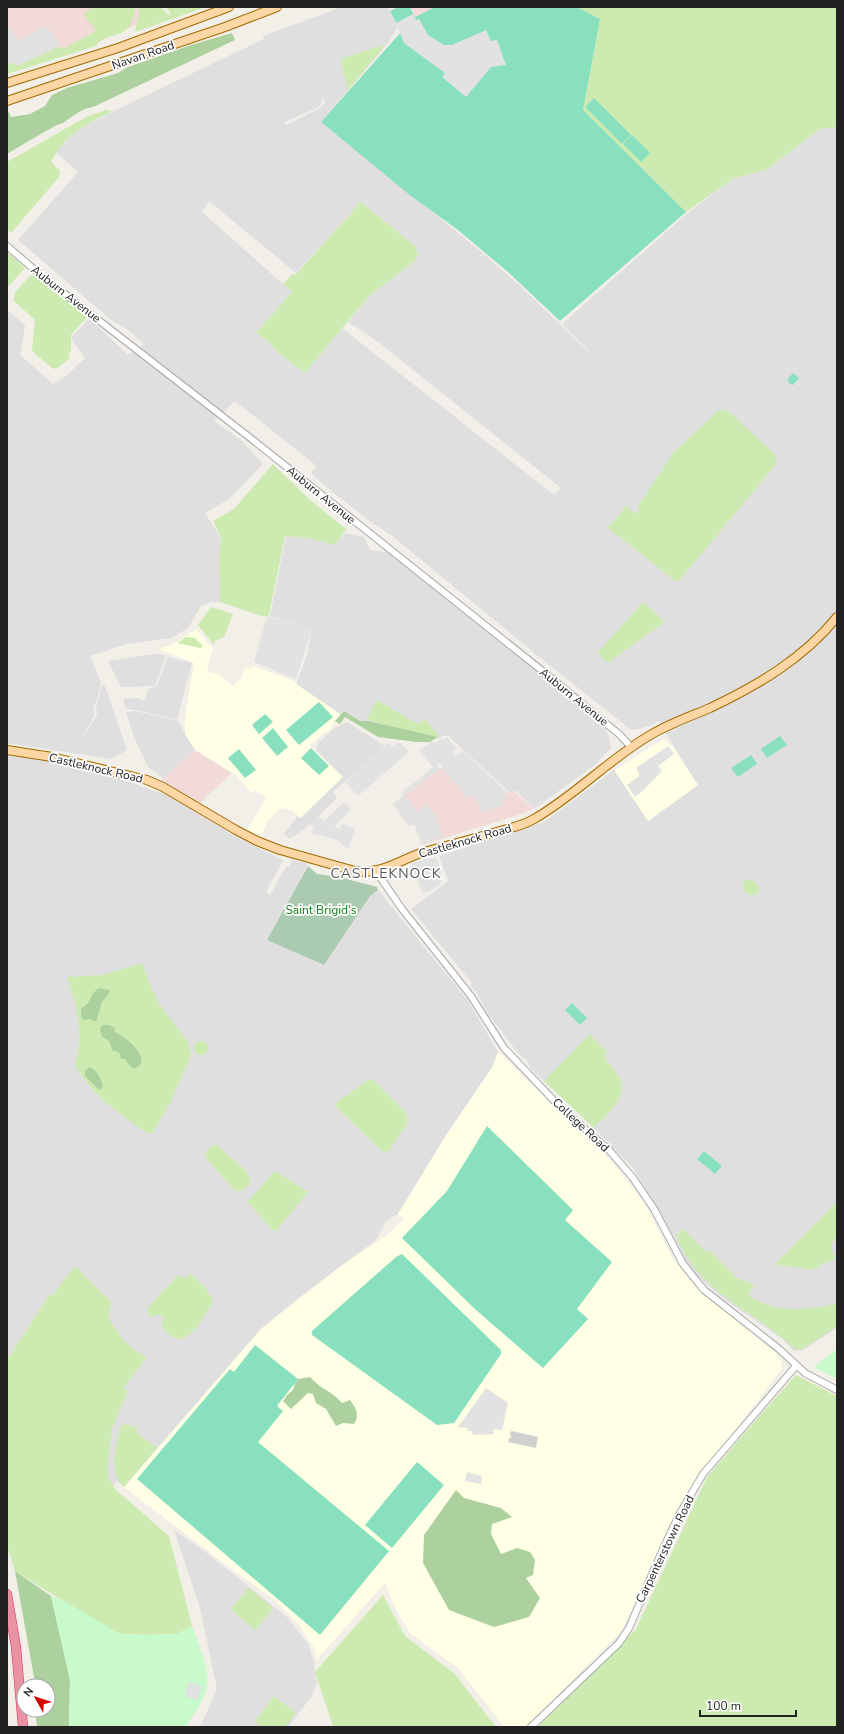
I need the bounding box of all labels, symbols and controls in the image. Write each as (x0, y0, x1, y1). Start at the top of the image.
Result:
street label: Navan Road (109, 37, 177, 73)
street label: Auburn Avenue (28, 262, 104, 326)
street label: Auburn Avenue (283, 462, 359, 528)
street label: Auburn Avenue (536, 664, 612, 730)
street label: Castleknock Road (47, 749, 145, 787)
street label: Castleknock Road (417, 820, 513, 862)
district label: CASTLEKNOCK (331, 864, 441, 883)
park label: Saint Brigid's (285, 902, 357, 918)
street label: College Road (549, 1095, 613, 1155)
street label: Carpenterstown Road (632, 1493, 698, 1605)
north arrow (16, 1678, 56, 1718)
text: N (20, 1684, 37, 1700)
scale bar (700, 1692, 796, 1718)
text: 100 m (706, 1698, 741, 1714)

